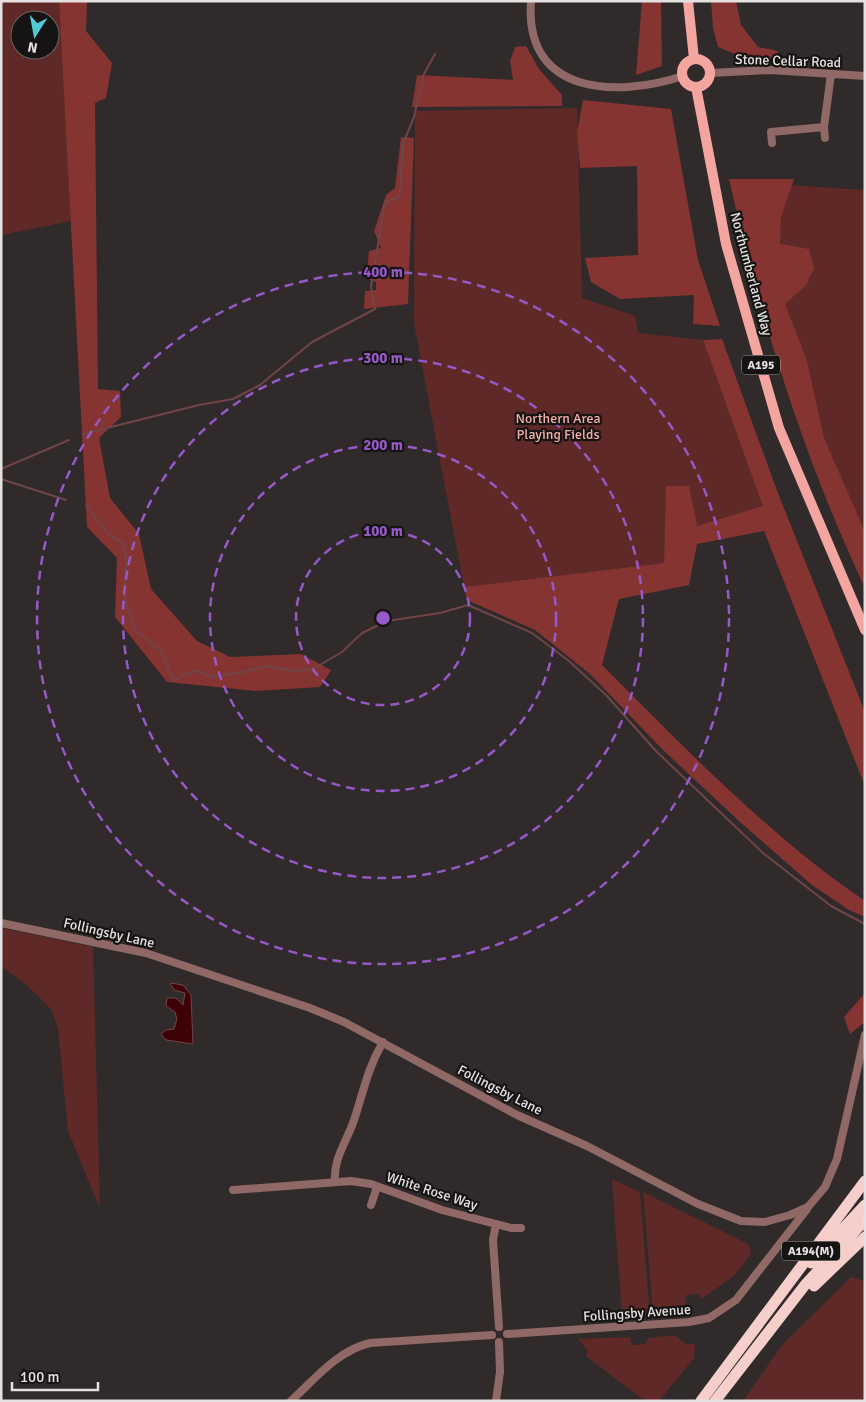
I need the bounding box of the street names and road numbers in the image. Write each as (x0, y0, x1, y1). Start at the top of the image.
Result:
street label: Stone Cellar Road (735, 51, 841, 71)
street label: Northumberland Way (726, 210, 776, 338)
road number: A195 (742, 356, 780, 374)
street label: Follingsby Lane (62, 914, 156, 952)
street label: Follingsby Lane (455, 1061, 545, 1119)
street label: White Rose Way (384, 1168, 480, 1214)
road number: A194(M) (782, 1242, 840, 1260)
street label: Follingsby Avenue (583, 1301, 691, 1325)

